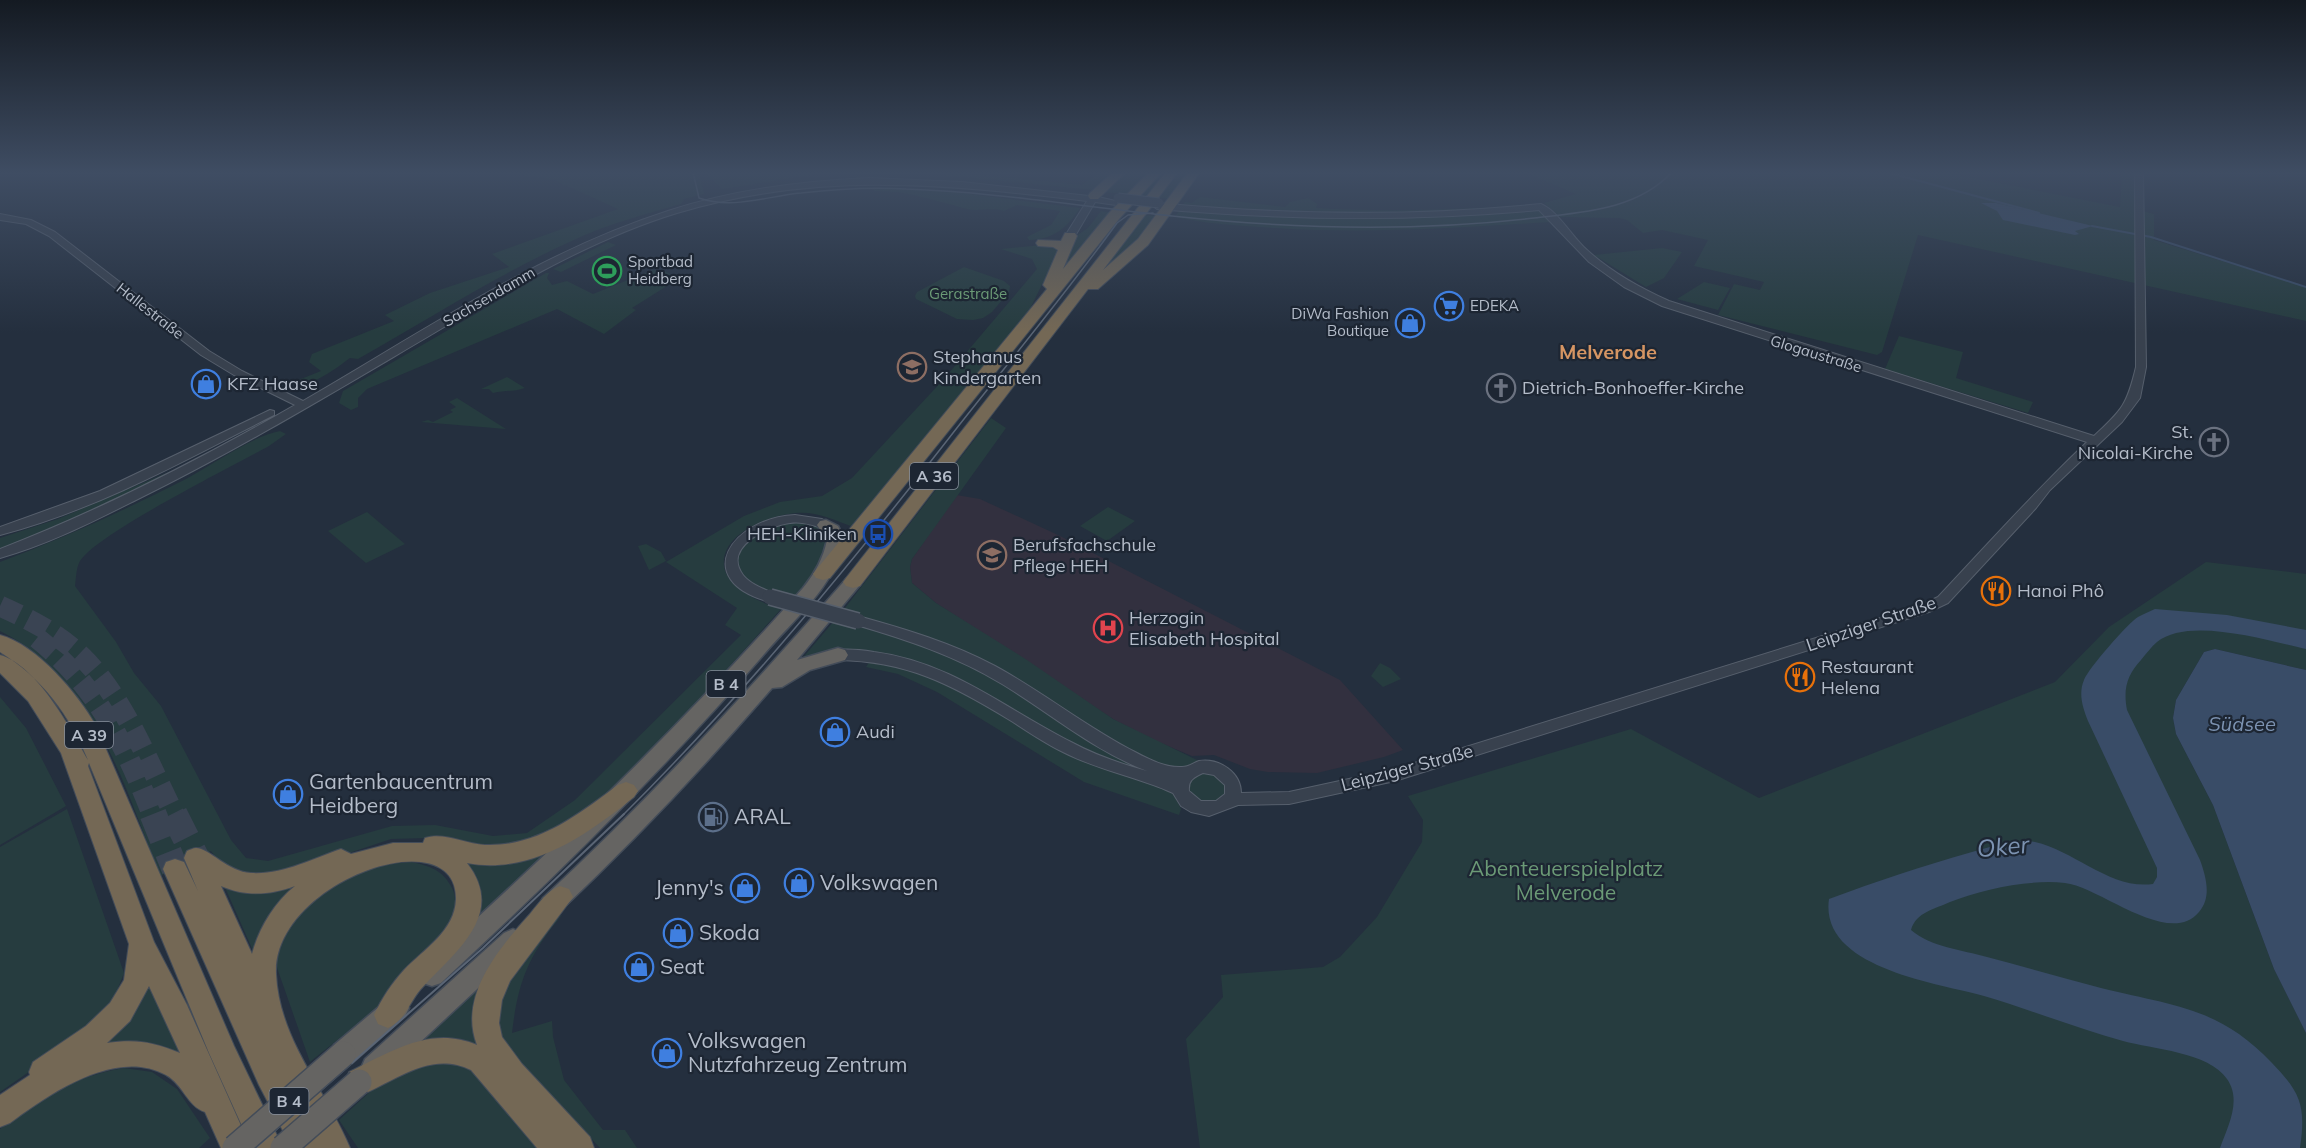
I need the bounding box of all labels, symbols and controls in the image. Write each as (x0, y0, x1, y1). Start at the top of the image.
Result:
place label: Sportbad Heidberg (628, 252, 693, 288)
sports icon: Sportbad Heidberg (591, 255, 623, 287)
street label: Sachsendamm (439, 263, 538, 331)
street label: Hallestraße (113, 278, 188, 343)
park label: Gerastraße (929, 284, 1007, 303)
supermarket icon: EDEKA (1433, 290, 1465, 322)
place label: EDEKA (1470, 296, 1519, 315)
place label: DiWa Fashion Boutique (1291, 304, 1389, 340)
shop icon: DiWa Fashion Boutique (1394, 307, 1426, 339)
street label: Glogaustraße (1768, 331, 1864, 376)
district label: Melverode (1559, 339, 1657, 364)
place label: Stephanus Kindergarten (933, 345, 1041, 389)
school or university icon: Stephanus Kindergarten (896, 351, 928, 383)
shop icon: KFZ Haase (190, 368, 222, 400)
place label: KFZ Haase (227, 372, 318, 395)
church icon: Dietrich-Bonhoeffer-Kirche (1485, 372, 1517, 404)
place label: Dietrich-Bonhoeffer-Kirche (1522, 376, 1744, 399)
place label: St. Nicolai-Kirche (2078, 420, 2193, 464)
church icon: St. Nicolai-Kirche (2198, 426, 2230, 458)
road number: A 36 (910, 463, 958, 489)
bus stop icon: HEH-Kliniken (862, 518, 894, 550)
place label: HEH-Kliniken (747, 522, 857, 545)
place label: Berufsfachschule Pflege HEH (1013, 533, 1156, 577)
school or university icon: Berufsfachschule Pflege HEH (976, 539, 1008, 571)
restaurant icon: Hanoi Phô (1980, 575, 2012, 607)
place label: Hanoi Phô (2017, 579, 2104, 602)
street label: Leipziger Straße (1803, 591, 1939, 657)
place label: Herzogin Elisabeth Hospital (1129, 606, 1279, 650)
hospital icon: Herzogin Elisabeth Hospital (1092, 612, 1124, 644)
place label: Restaurant Helena (1821, 655, 1913, 699)
restaurant icon: Restaurant Helena (1784, 661, 1816, 693)
road number: B 4 (706, 671, 746, 697)
water label: Südsee (2208, 711, 2276, 736)
shop icon: Audi (819, 716, 851, 748)
place label: Audi (856, 720, 895, 743)
road number: A 39 (65, 722, 113, 748)
street label: Leipziger Straße (1338, 739, 1475, 796)
place label: Gartenbaucentrum Heidberg (309, 768, 493, 818)
shop icon: Gartenbaucentrum Heidberg (272, 778, 304, 810)
fuel station icon: ARAL (697, 801, 729, 833)
place label: ARAL (734, 803, 791, 829)
water label: Oker (1976, 829, 2032, 863)
park label: Abenteuerspielplatz Melverode (1469, 855, 1663, 905)
shop icon: Volkswagen (783, 867, 815, 899)
place label: Volkswagen (820, 869, 938, 895)
shop icon: Jenny's (729, 872, 761, 904)
place label: Jenny's (655, 874, 724, 900)
shop icon: Skoda (662, 917, 694, 949)
place label: Skoda (699, 919, 760, 945)
shop icon: Seat (623, 951, 655, 983)
place label: Seat (660, 953, 704, 979)
place label: Volkswagen Nutzfahrzeug Zentrum (688, 1027, 907, 1077)
shop icon: Volkswagen Nutzfahrzeug Zentrum (651, 1037, 683, 1069)
road number: B 4 (270, 1088, 308, 1114)

